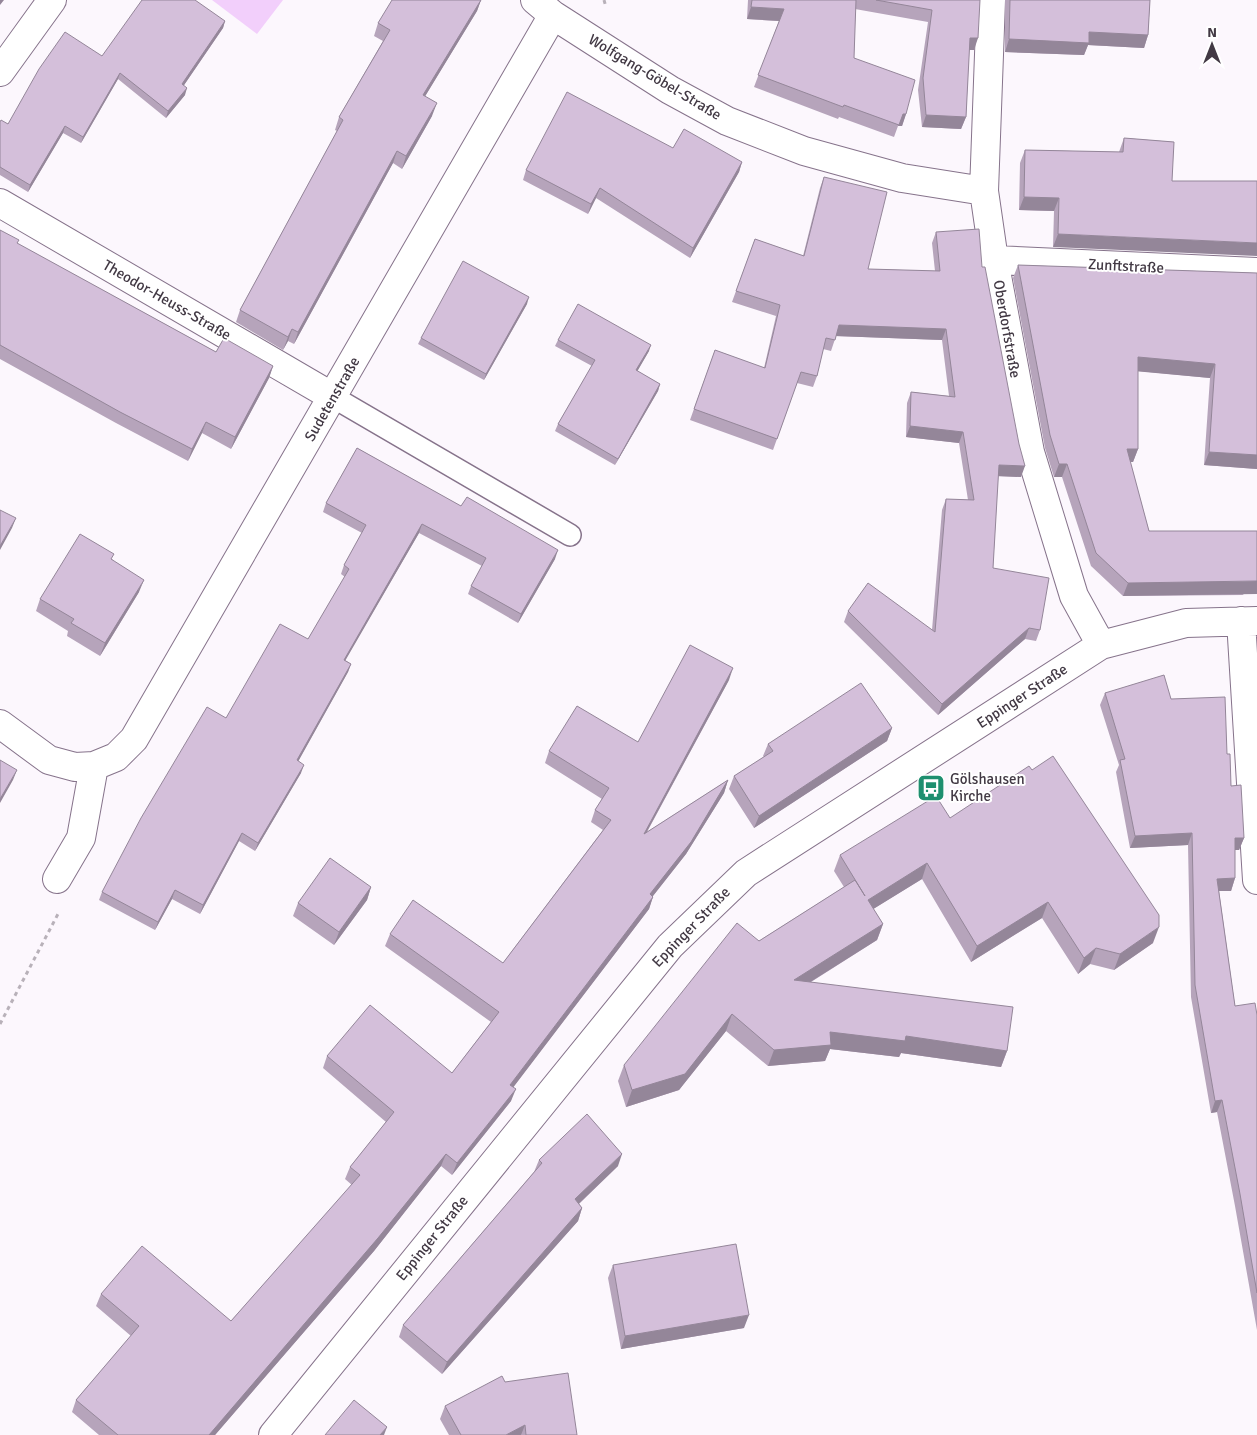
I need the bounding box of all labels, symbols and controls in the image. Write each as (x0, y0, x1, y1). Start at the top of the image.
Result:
north arrow (1187, 20, 1237, 70)
text: N (1207, 24, 1217, 41)
street label: Wolfgang-Göbel-Straße (585, 30, 725, 124)
street label: Zunftstraße (1088, 255, 1164, 277)
street label: Theodor-Heuss-Straße (100, 256, 234, 344)
street label: Oberdorfstraße (990, 279, 1024, 379)
street label: Sudetenstraße (301, 354, 363, 444)
street label: Eppinger Straße (973, 660, 1071, 732)
place label: Gölshausen Kirche (950, 770, 1025, 805)
bus stop icon: Gölshausen Kirche (916, 773, 946, 803)
street label: Eppinger Straße (648, 883, 734, 971)
street label: Eppinger Straße (392, 1192, 472, 1284)

